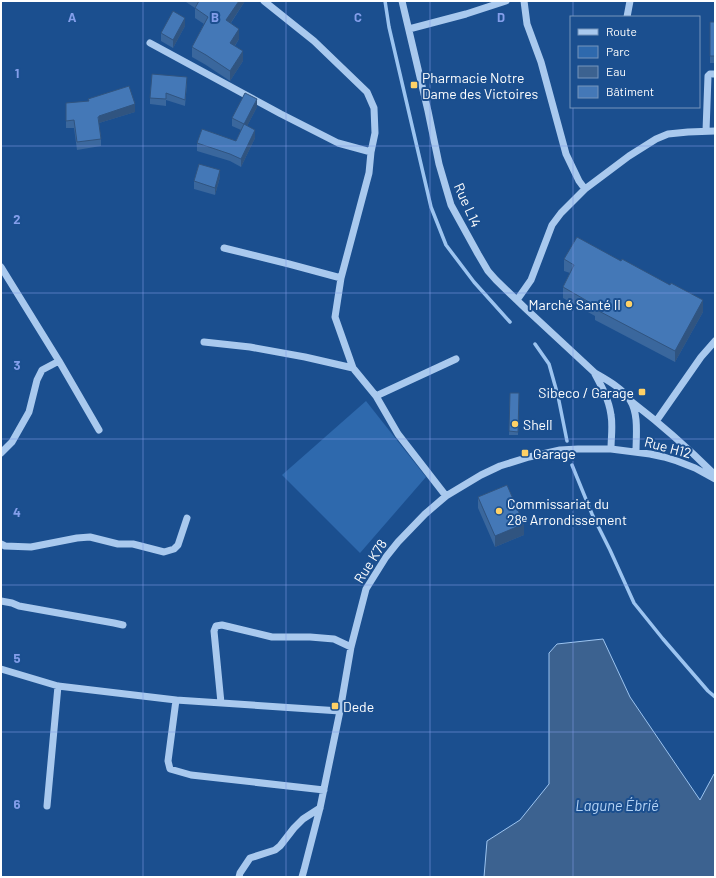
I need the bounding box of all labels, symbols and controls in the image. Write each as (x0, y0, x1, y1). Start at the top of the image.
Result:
text: A (68, 9, 77, 25)
text: B (211, 9, 219, 25)
text: C (354, 9, 362, 25)
text: D (497, 9, 505, 25)
legend (570, 16, 700, 108)
text: Route (606, 24, 637, 38)
text: Parc (606, 44, 630, 58)
text: Eau (606, 64, 626, 78)
text: 1 (15, 65, 19, 81)
place label: Pharmacie Notre Dame des Victoires (422, 69, 539, 102)
marker: Pharmacie Notre Dame des Victoires (409, 80, 419, 90)
text: Bâtiment (606, 84, 654, 98)
street label: Rue L14 (451, 180, 485, 230)
text: 2 (13, 211, 21, 227)
place label: Marché Santé II (529, 296, 621, 313)
marker: Marché Santé II (624, 299, 634, 309)
text: 3 (13, 357, 21, 373)
place label: Sibeco / Garage (538, 384, 634, 401)
marker: Sibeco / Garage (637, 387, 647, 397)
place label: Shell (523, 416, 553, 433)
marker: Shell (510, 419, 520, 429)
street label: Rue H12 (643, 433, 693, 461)
place label: Garage (533, 445, 576, 462)
marker: Garage (520, 448, 530, 458)
place label: Commissariat du 28ᵉ Arrondissement (507, 495, 627, 528)
text: 4 (13, 504, 21, 520)
marker: Commissariat du 28ᵉ Arrondissement (494, 506, 504, 516)
street label: Rue K78 (350, 536, 390, 586)
text: 5 (13, 650, 21, 666)
place label: Dede (343, 698, 374, 715)
marker: Dede (330, 701, 340, 711)
text: 6 (14, 796, 21, 812)
water label: Lagune Ébrié (575, 796, 659, 814)

